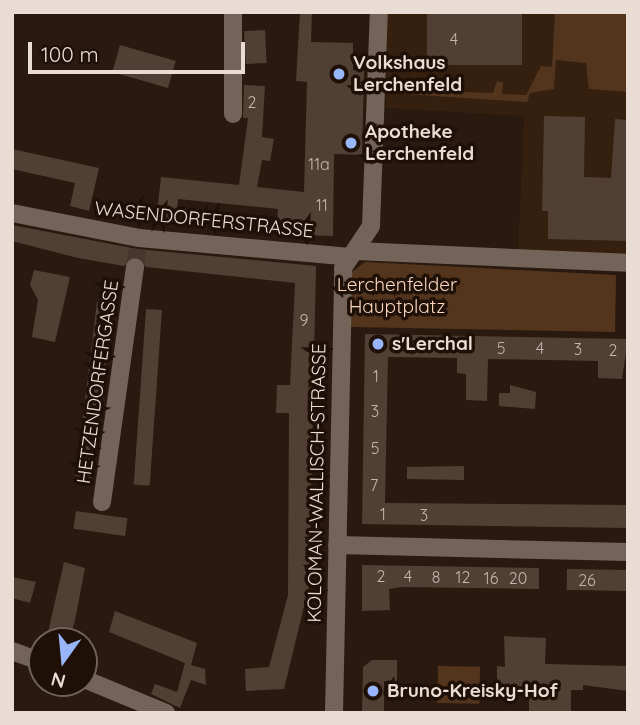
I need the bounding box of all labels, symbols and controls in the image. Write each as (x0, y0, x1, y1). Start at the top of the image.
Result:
scale bar (32, 28, 248, 72)
house number: 4 (450, 29, 458, 49)
text: 100 m (41, 41, 99, 67)
place label: Volkshaus Lerchenfeld (353, 52, 462, 96)
marker: Volkshaus Lerchenfeld (331, 66, 347, 82)
house number: 2 (248, 92, 256, 112)
place label: Apotheke Lerchenfeld (365, 121, 474, 165)
marker: Apotheke Lerchenfeld (343, 135, 359, 151)
house number: 11a (308, 154, 330, 174)
house number: 11 (316, 195, 328, 215)
street label: WASENDORFERSTRASSE (93, 197, 315, 243)
park label: Lerchenfelder Hauptplatz (337, 274, 457, 318)
street label: HETZENDORFERGASSE (72, 279, 124, 485)
house number: 9 (300, 310, 308, 330)
place label: s'Lerchal (392, 333, 473, 355)
marker: s'Lerchal (370, 336, 386, 352)
house number: 5 (497, 338, 505, 358)
house number: 4 (536, 338, 544, 358)
house number: 3 (574, 339, 582, 359)
house number: 2 (609, 340, 617, 360)
street label: KOLOMAN-WALLISCH-STRASSE (303, 343, 331, 623)
house number: 1 (373, 366, 379, 386)
house number: 3 (371, 401, 379, 421)
house number: 5 (371, 438, 379, 458)
house number: 7 (370, 475, 378, 495)
house number: 1 (380, 504, 386, 524)
house number: 3 (420, 505, 428, 525)
house number: 2 (377, 566, 385, 586)
house number: 4 (404, 566, 412, 586)
house number: 8 (432, 567, 440, 587)
house number: 12 (456, 567, 470, 587)
house number: 16 (484, 568, 498, 588)
house number: 20 (509, 568, 527, 588)
house number: 26 (578, 570, 596, 590)
north arrow (28, 627, 98, 697)
text: N (48, 667, 68, 694)
place label: Bruno-Kreisky-Hof (387, 680, 558, 702)
marker: Bruno-Kreisky-Hof (365, 683, 381, 699)

